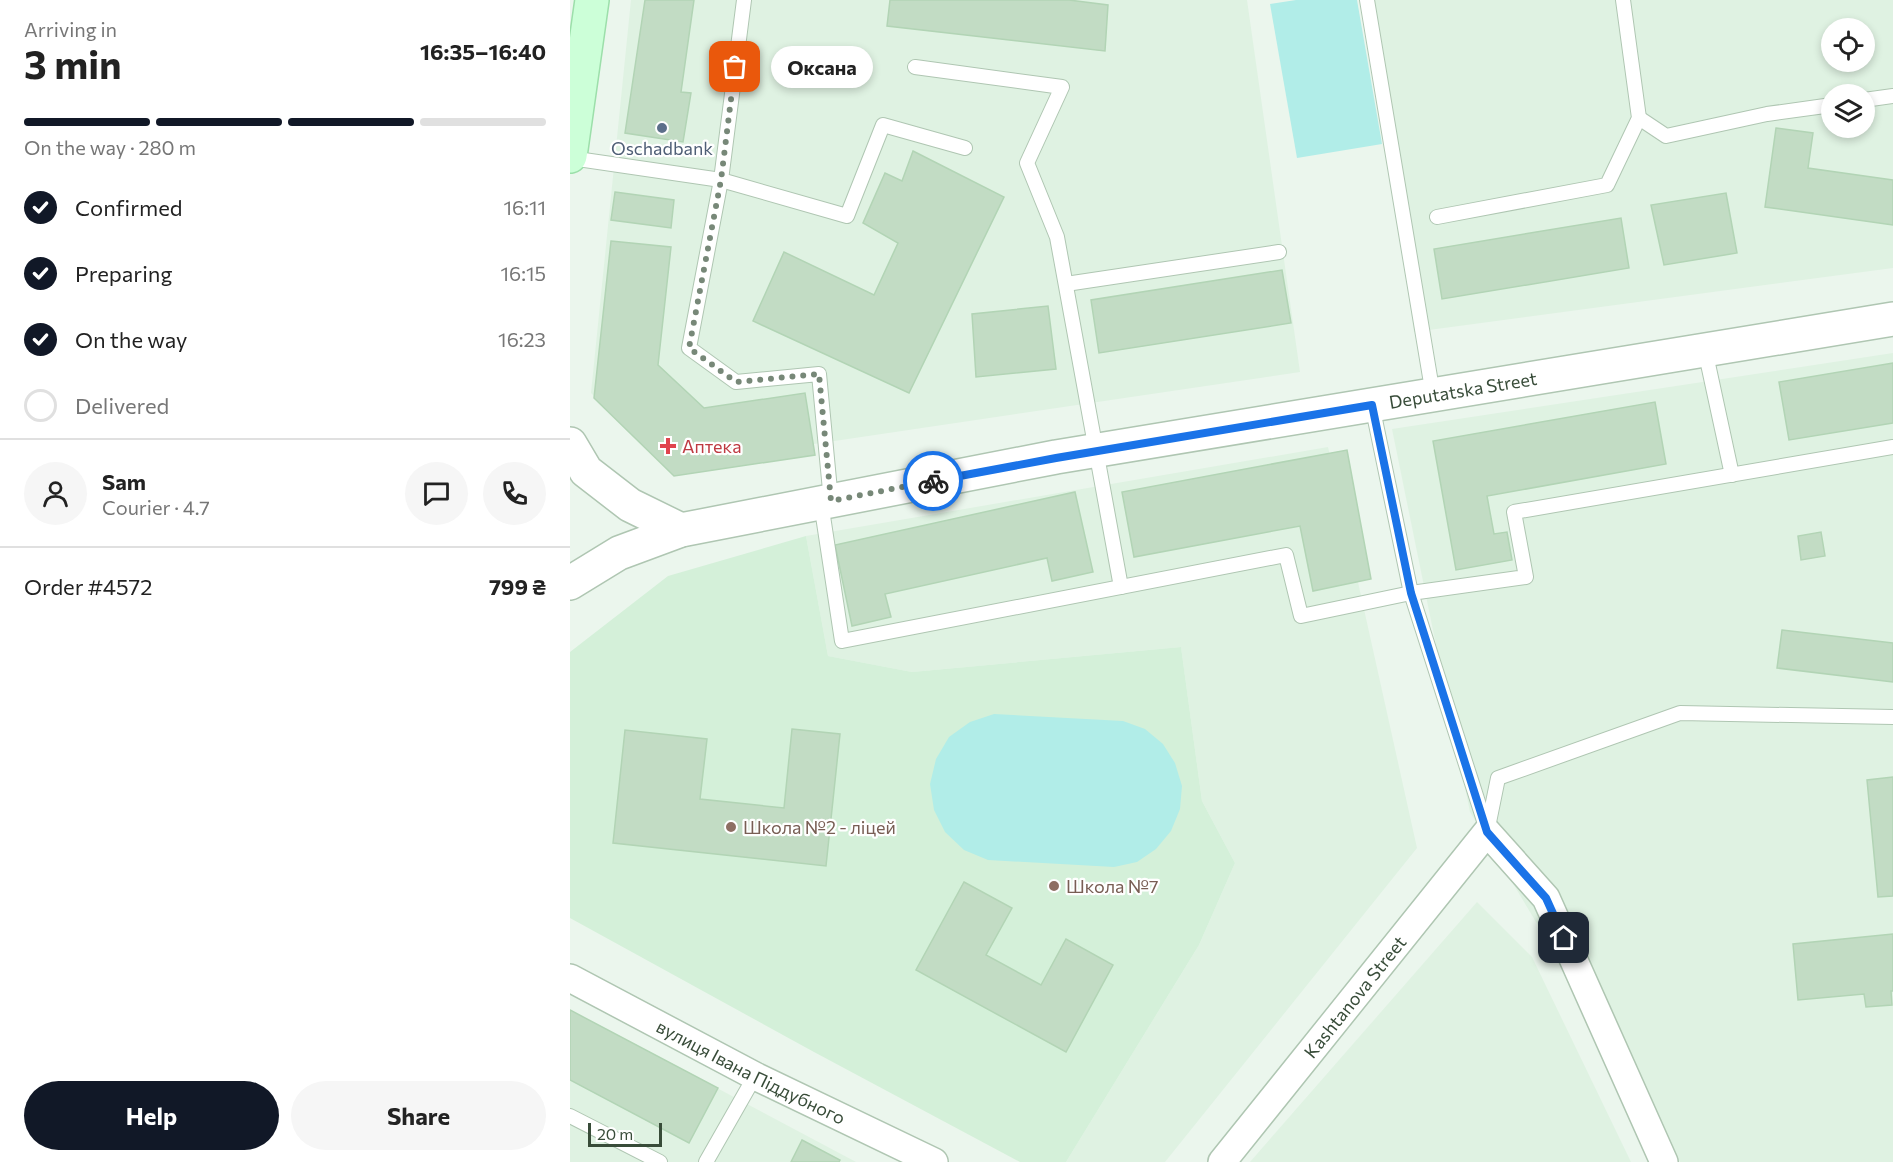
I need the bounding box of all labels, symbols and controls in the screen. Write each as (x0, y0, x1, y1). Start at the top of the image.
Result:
text: Arriving in (24, 17, 117, 41)
map controls (1821, 18, 1875, 138)
button: locate (1821, 18, 1875, 72)
text: 16:35–16:40 (420, 38, 546, 65)
text: 3 min (24, 39, 122, 87)
pin (709, 41, 760, 92)
callout: Оксана (771, 46, 873, 88)
icon: bag (718, 50, 751, 83)
text: Оксана (787, 55, 857, 79)
button: layers (1821, 84, 1875, 138)
marker: Oschadbank (655, 121, 669, 135)
text: On the way · 280 m (24, 135, 196, 159)
place label: Oschadbank (611, 137, 713, 159)
icon: check (24, 191, 57, 224)
text: Confirmed (75, 194, 182, 221)
text: 16:11 (503, 195, 546, 219)
icon: check (24, 257, 57, 290)
text: Preparing (75, 260, 172, 287)
text: 16:15 (501, 261, 546, 285)
icon: check (24, 323, 57, 356)
text: On the way (75, 326, 187, 353)
text: 16:23 (498, 327, 546, 351)
street label: Deputatska Street (1387, 367, 1538, 413)
text: Delivered (75, 392, 169, 419)
place label: Аптека (682, 435, 741, 457)
marker: Аптека (659, 437, 677, 455)
courier (903, 451, 963, 511)
button: person (24, 462, 87, 525)
button: chat (405, 462, 468, 525)
button: phone (483, 462, 546, 525)
icon: bike (917, 465, 950, 498)
text: Sam (102, 468, 146, 495)
text: Courier · 4.7 (102, 495, 210, 519)
text: Order #4572 (24, 573, 152, 600)
text: 799 ₴ (489, 573, 546, 600)
place label: Школа №2 - ліцей (743, 816, 896, 838)
marker: Школа №2 - ліцей (724, 820, 738, 834)
place label: Школа №7 (1066, 875, 1158, 897)
marker: Школа №7 (1047, 879, 1061, 893)
pin (1538, 912, 1589, 963)
icon: home (1547, 921, 1580, 954)
street label: Kashtanova Street (1299, 931, 1410, 1062)
street label: вулиця Івана Піддубного (653, 1015, 849, 1129)
button: Help (24, 1081, 279, 1150)
button: Share (291, 1081, 546, 1150)
scale bar (588, 1120, 662, 1148)
text: 20 m (597, 1124, 633, 1143)

